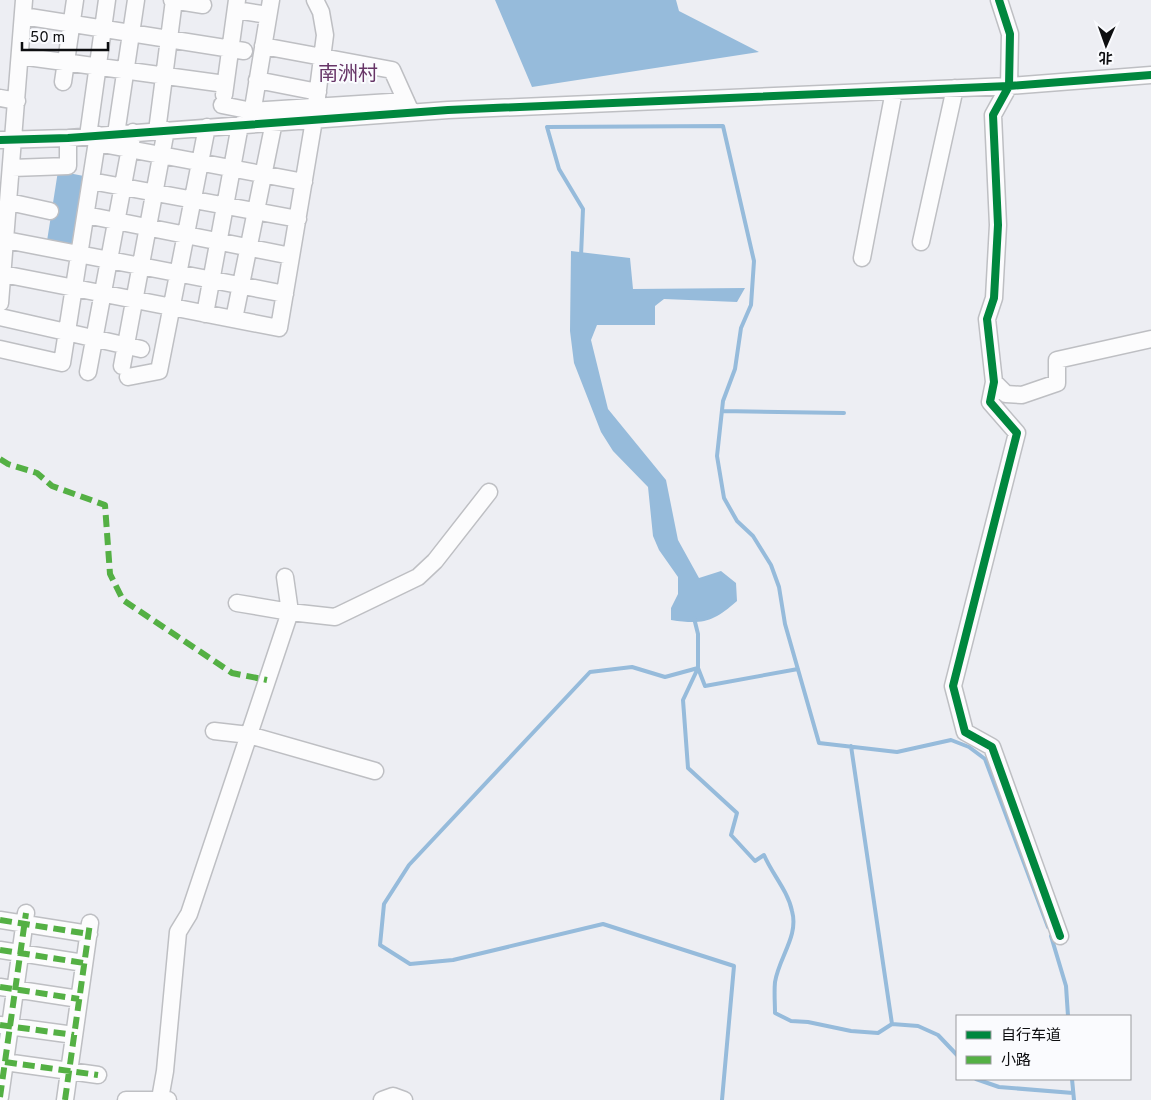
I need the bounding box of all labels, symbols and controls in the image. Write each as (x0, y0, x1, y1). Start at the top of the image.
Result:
scale bar (22, 20, 109, 52)
north arrow (1081, 20, 1131, 70)
text: 50 m (30, 29, 65, 48)
text: 北 (1098, 48, 1113, 65)
district label: 南洲村 (318, 62, 378, 88)
legend (956, 1015, 1131, 1080)
text: 自行车道 (1001, 1027, 1061, 1046)
text: 小路 (1001, 1052, 1031, 1071)

